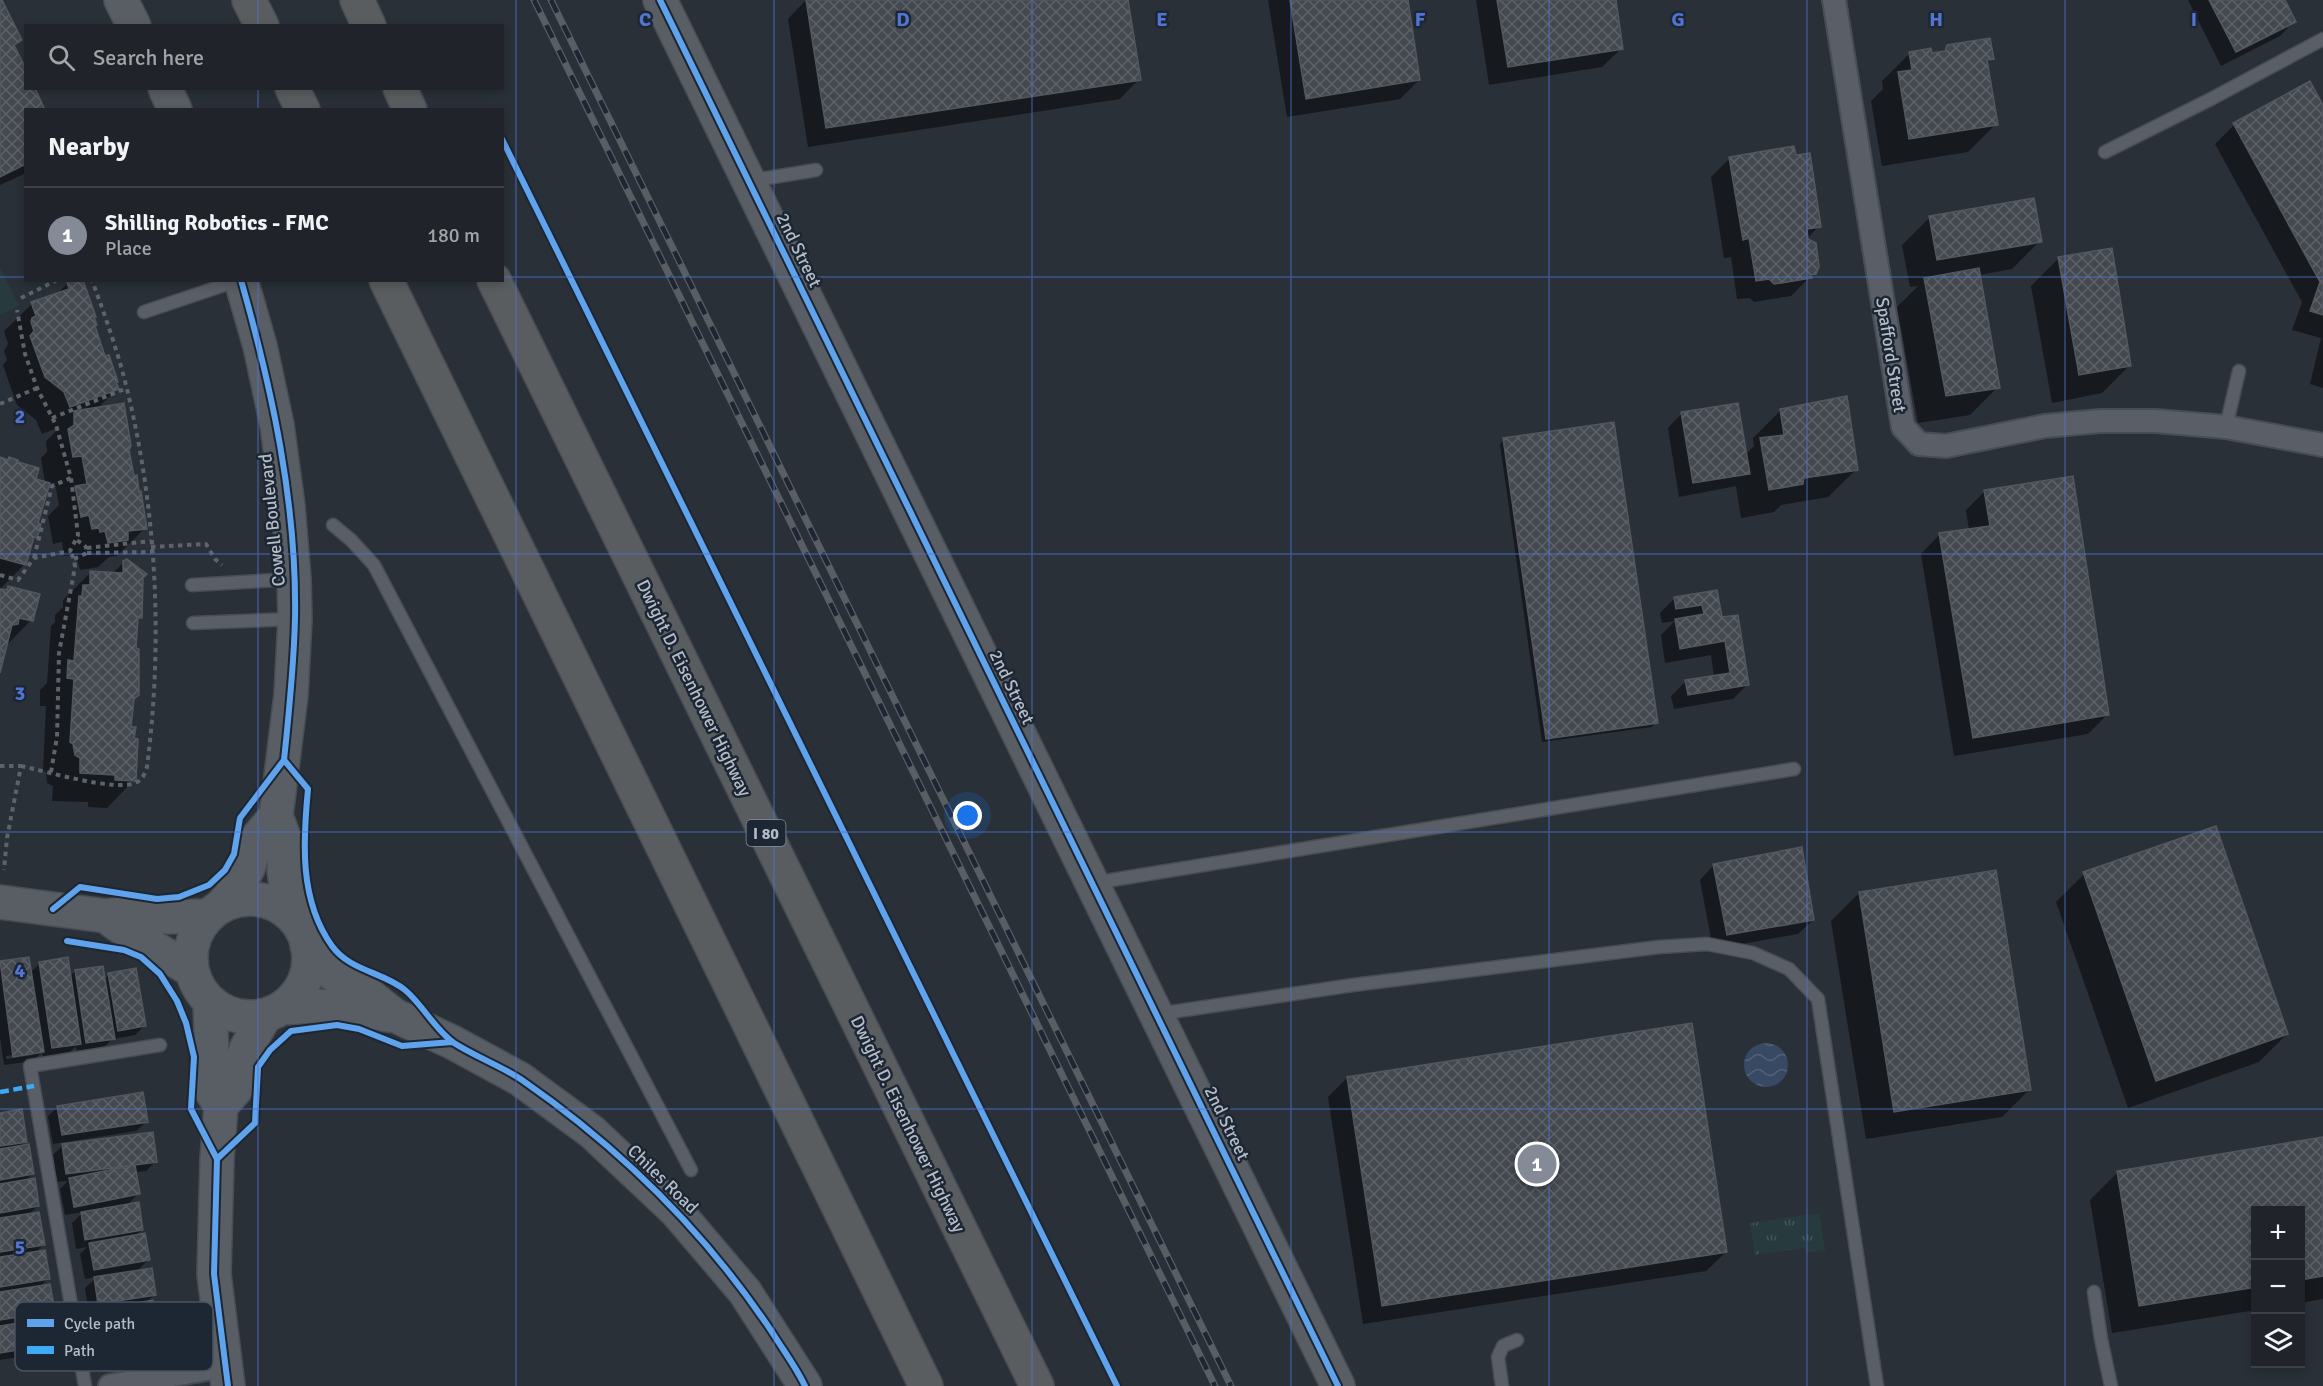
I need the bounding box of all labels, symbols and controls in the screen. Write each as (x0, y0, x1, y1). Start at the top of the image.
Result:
text: C (639, 7, 651, 32)
text: D (896, 7, 910, 32)
text: E (1156, 7, 1168, 32)
text: F (1415, 7, 1426, 32)
text: G (1671, 7, 1685, 32)
text: H (1929, 7, 1943, 32)
text: I (2191, 7, 2197, 32)
search box (24, 24, 504, 90)
icon: search (45, 41, 78, 74)
text: Search here (93, 44, 204, 71)
text: Nearby (48, 131, 129, 163)
text: Shilling Robotics - FMC (105, 209, 329, 236)
street label: 2nd Street (772, 209, 826, 291)
text: 1 (62, 223, 73, 248)
text: 180 m (427, 223, 480, 248)
text: Place (105, 236, 152, 261)
street label: Spafford Street (1871, 296, 1911, 414)
text: 2 (15, 404, 25, 429)
street label: Cowell Boulevard (254, 453, 290, 587)
street label: Dwight D. Eisenhower Highway (632, 576, 756, 801)
street label: 2nd Street (985, 646, 1039, 728)
text: 3 (15, 681, 25, 706)
your location (953, 801, 982, 830)
road number: I 80 (746, 820, 786, 846)
text: 4 (15, 958, 26, 983)
street label: Dwight D. Eisenhower Highway (846, 1012, 970, 1237)
street label: 2nd Street (1200, 1082, 1254, 1164)
street label: Chiles Road (623, 1140, 703, 1218)
pin: 1 (1518, 1142, 1556, 1186)
map controls (2251, 1206, 2305, 1368)
button: + (2251, 1206, 2305, 1260)
text: 5 (15, 1235, 25, 1260)
button: − (2251, 1260, 2305, 1314)
legend (15, 1302, 213, 1371)
text: Cycle path (64, 1314, 135, 1334)
button: layers (2251, 1314, 2305, 1368)
text: Path (64, 1341, 95, 1361)

